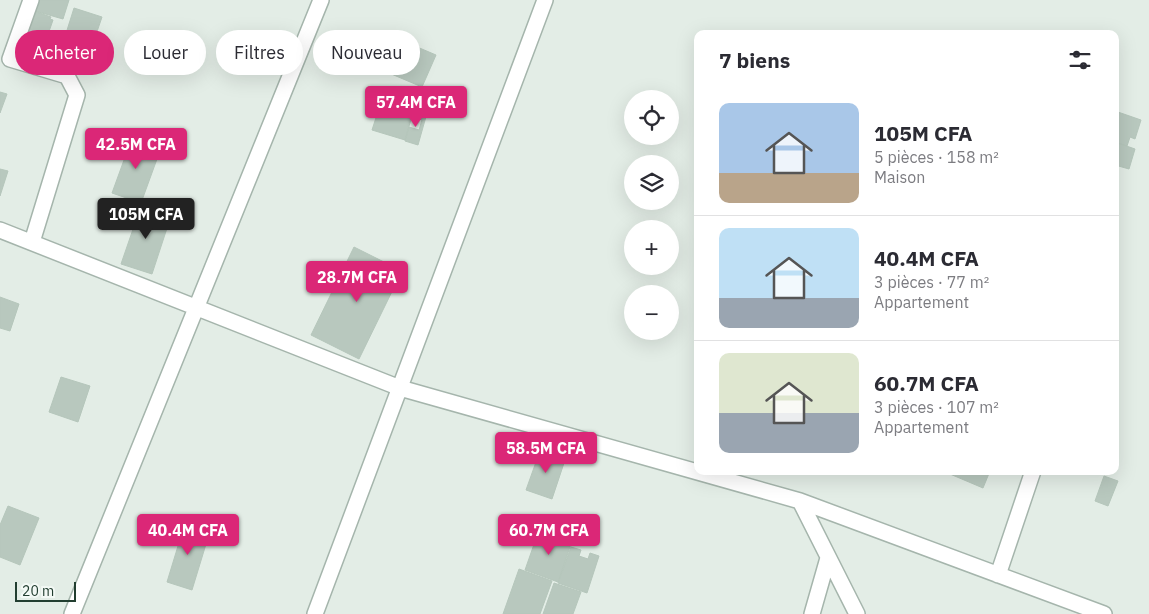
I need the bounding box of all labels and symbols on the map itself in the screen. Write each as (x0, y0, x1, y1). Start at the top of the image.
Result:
pin: 57.4M CFA (359, 86, 473, 128)
pin: 42.5M CFA (79, 128, 193, 170)
pin: 105M CFA (94, 198, 198, 240)
pin: 28.7M CFA (300, 260, 414, 303)
pin: 58.5M CFA (489, 432, 603, 474)
pin: 40.4M CFA (131, 514, 245, 556)
pin: 60.7M CFA (492, 514, 606, 556)
scale bar (15, 579, 76, 602)

